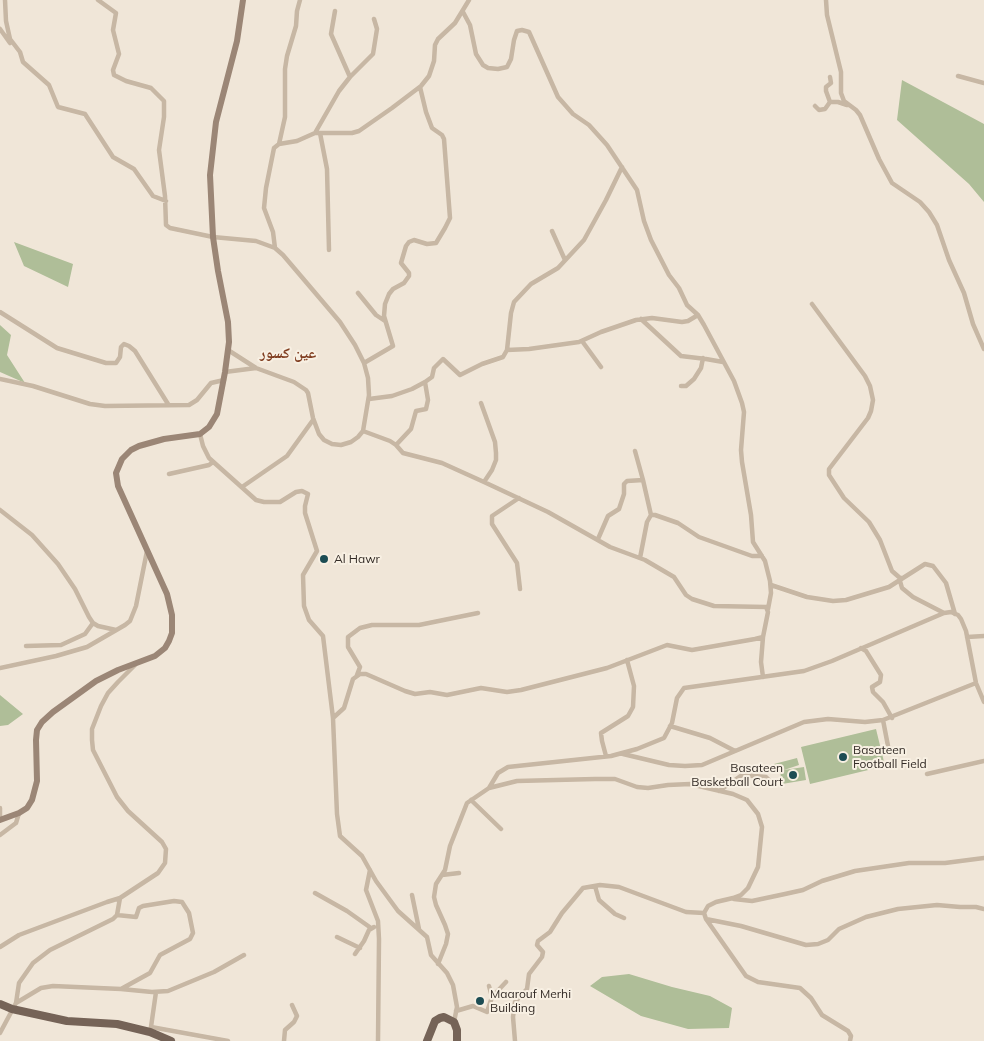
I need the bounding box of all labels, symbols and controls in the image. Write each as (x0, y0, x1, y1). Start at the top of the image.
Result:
district label: عين كسور (260, 344, 316, 362)
place label: Al Hawr (334, 552, 380, 566)
marker: Al Hawr (318, 553, 330, 565)
place label: Basateen Football Field (853, 743, 927, 771)
marker: Basateen Football Field (837, 751, 849, 763)
place label: Basateen Basketball Court (691, 761, 783, 789)
marker: Basateen Basketball Court (787, 769, 799, 781)
place label: Maarouf Merhi Building (490, 987, 571, 1015)
marker: Maarouf Merhi Building (474, 995, 486, 1007)

